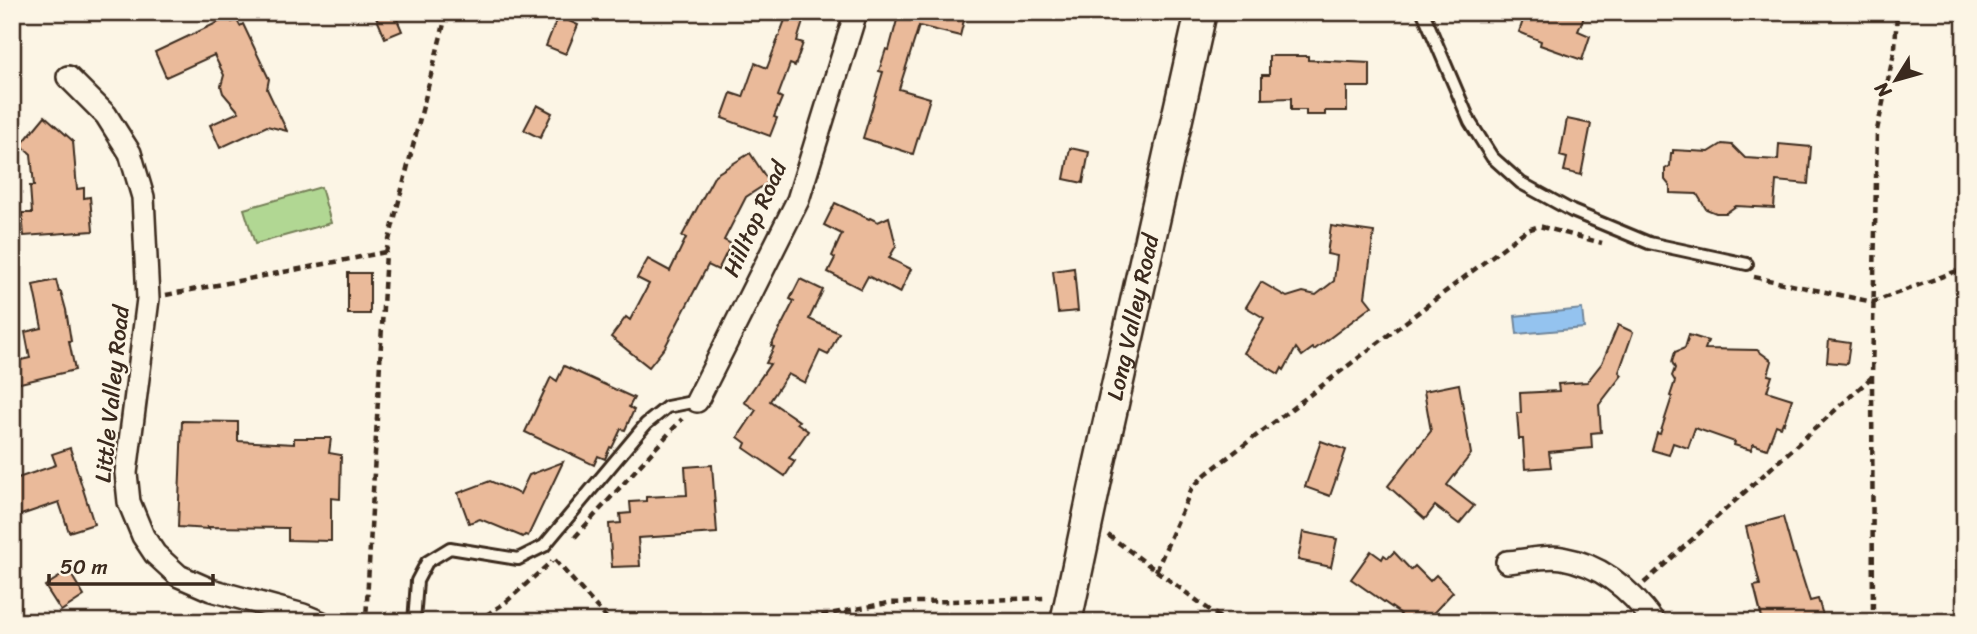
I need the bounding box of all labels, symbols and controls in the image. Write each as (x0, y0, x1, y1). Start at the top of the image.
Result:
north arrow (1862, 46, 1932, 116)
text: N (1865, 74, 1901, 106)
street label: Hilltop Road (711, 152, 800, 284)
street label: Long Valley Road (1094, 228, 1171, 404)
street label: Little Valley Road (82, 302, 142, 485)
scale bar (49, 543, 214, 587)
text: 50 m (60, 548, 108, 586)

